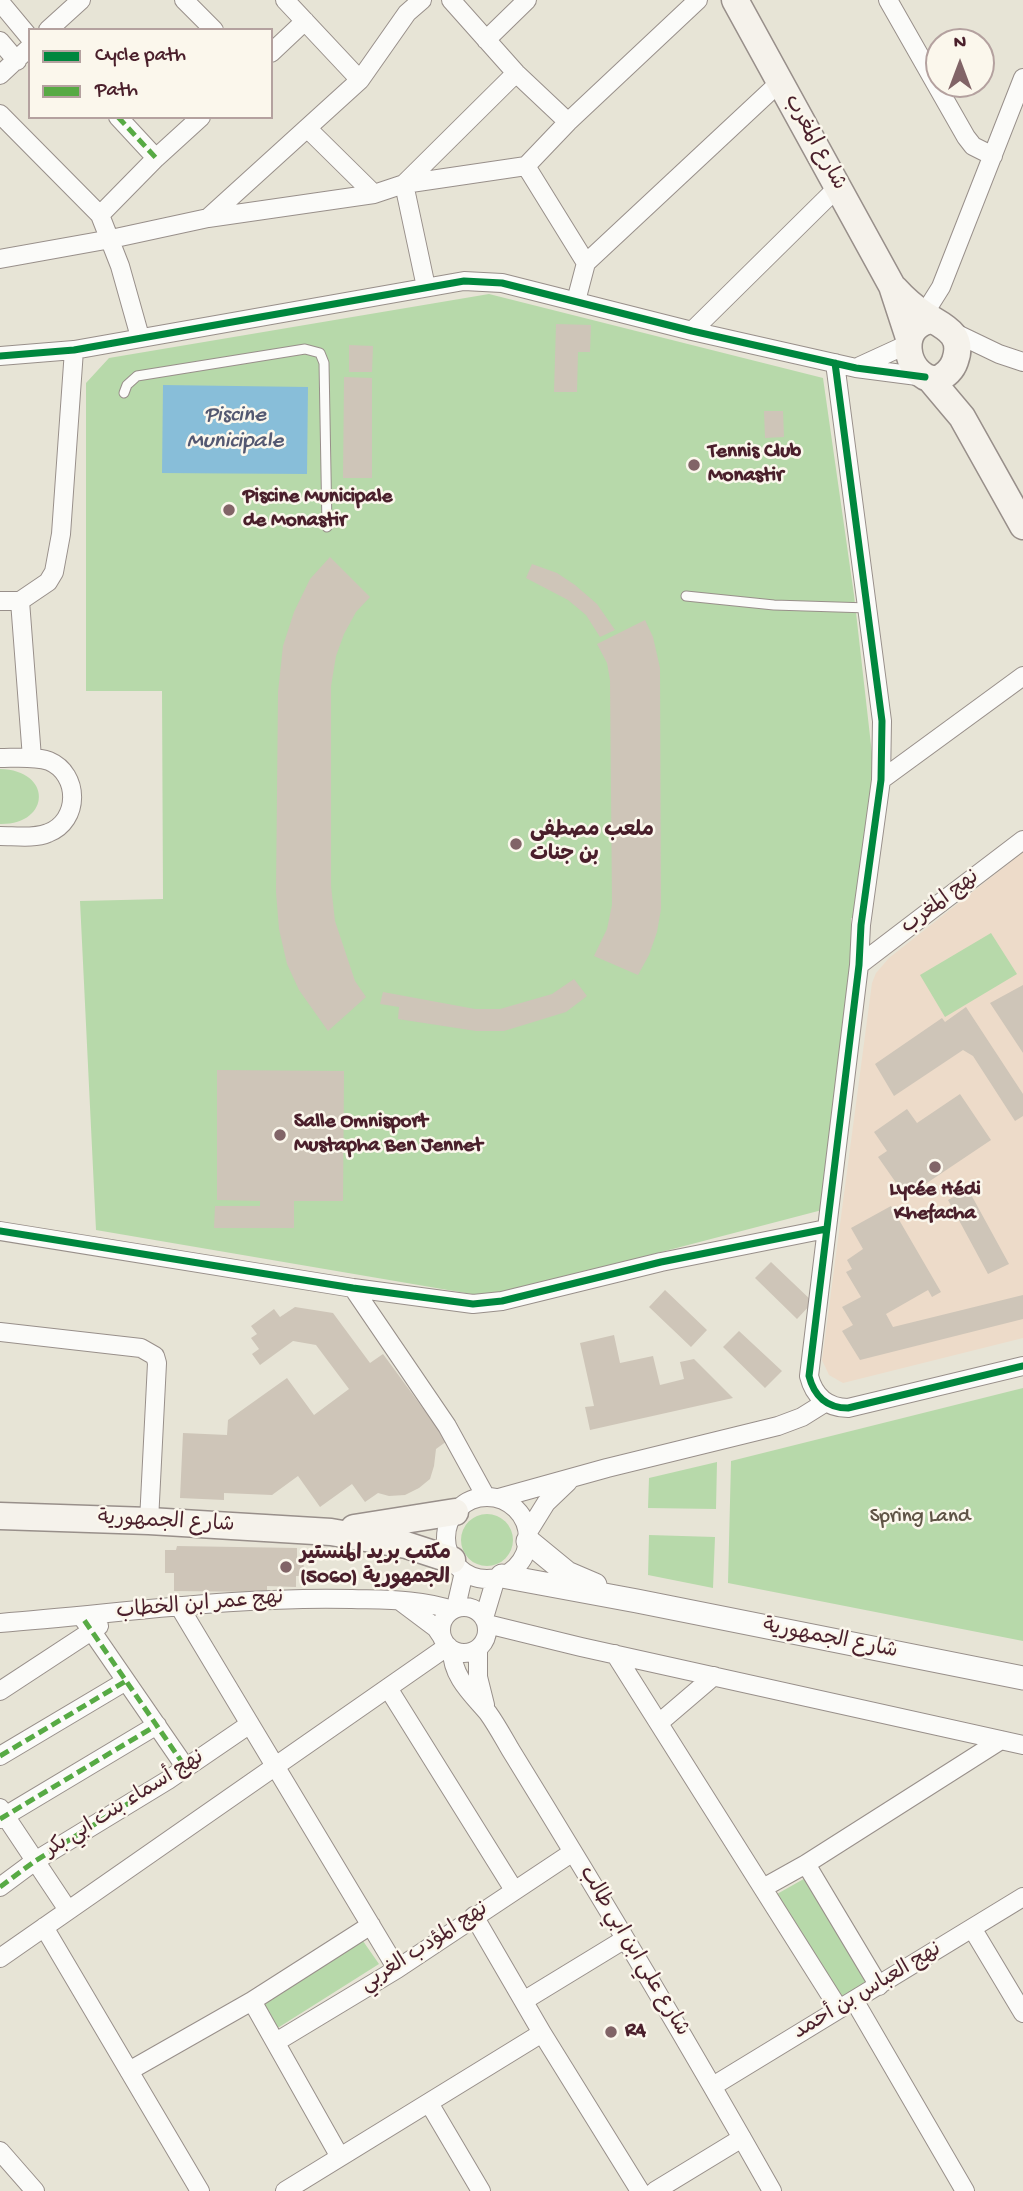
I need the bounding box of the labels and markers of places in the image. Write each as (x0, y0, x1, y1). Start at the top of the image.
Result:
place label: Tennis Club Monastir (708, 440, 801, 490)
marker: Tennis Club Monastir (686, 457, 702, 473)
place label: Piscine Municipale de Monastir (243, 485, 392, 535)
marker: Piscine Municipale de Monastir (221, 502, 237, 518)
place label: ملعب مصطفى بن جنات (530, 819, 654, 869)
marker: ملعب مصطفى بن جنات (508, 836, 524, 852)
place label: Salle Omnisport Mustapha Ben Jennet (294, 1110, 482, 1160)
marker: Salle Omnisport Mustapha Ben Jennet (272, 1127, 288, 1143)
marker: Lycée Hédi Khefacha (927, 1159, 943, 1175)
place label: Lycée Hédi Khefacha (889, 1178, 981, 1228)
place label: مكتب بريد المنستير الجمهورية (5060) (300, 1542, 451, 1592)
marker: مكتب بريد المنستير الجمهورية (5060) (278, 1559, 294, 1575)
place label: R4 (625, 2019, 646, 2045)
marker: R4 (603, 2024, 619, 2040)

